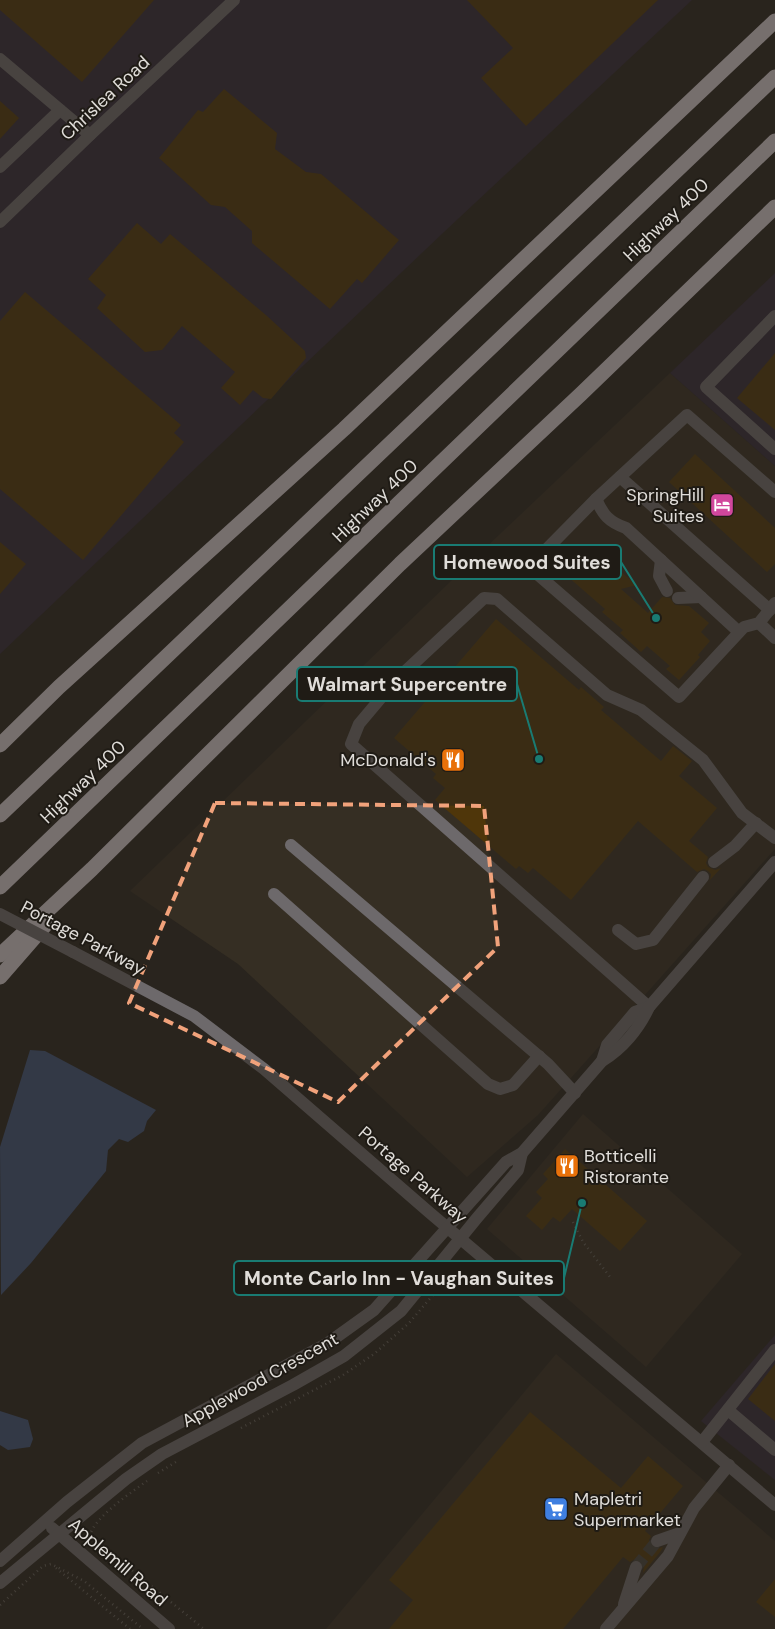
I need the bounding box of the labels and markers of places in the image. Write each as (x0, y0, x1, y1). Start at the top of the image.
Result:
place label: SpringHill Suites (626, 483, 704, 528)
hotel icon: SpringHill Suites (709, 492, 735, 518)
callout: Homewood Suites (434, 545, 621, 579)
callout: Walmart Supercentre (297, 667, 517, 701)
restaurant icon: McDonald's (440, 747, 466, 773)
place label: McDonald's (340, 748, 436, 772)
place label: Botticelli Ristorante (584, 1144, 669, 1189)
restaurant icon: Botticelli Ristorante (554, 1153, 580, 1179)
callout: Monte Carlo Inn - Vaughan Suites (234, 1261, 564, 1295)
place label: Mapletri Supermarket (574, 1487, 681, 1532)
supermarket icon: Mapletri Supermarket (543, 1496, 569, 1522)

